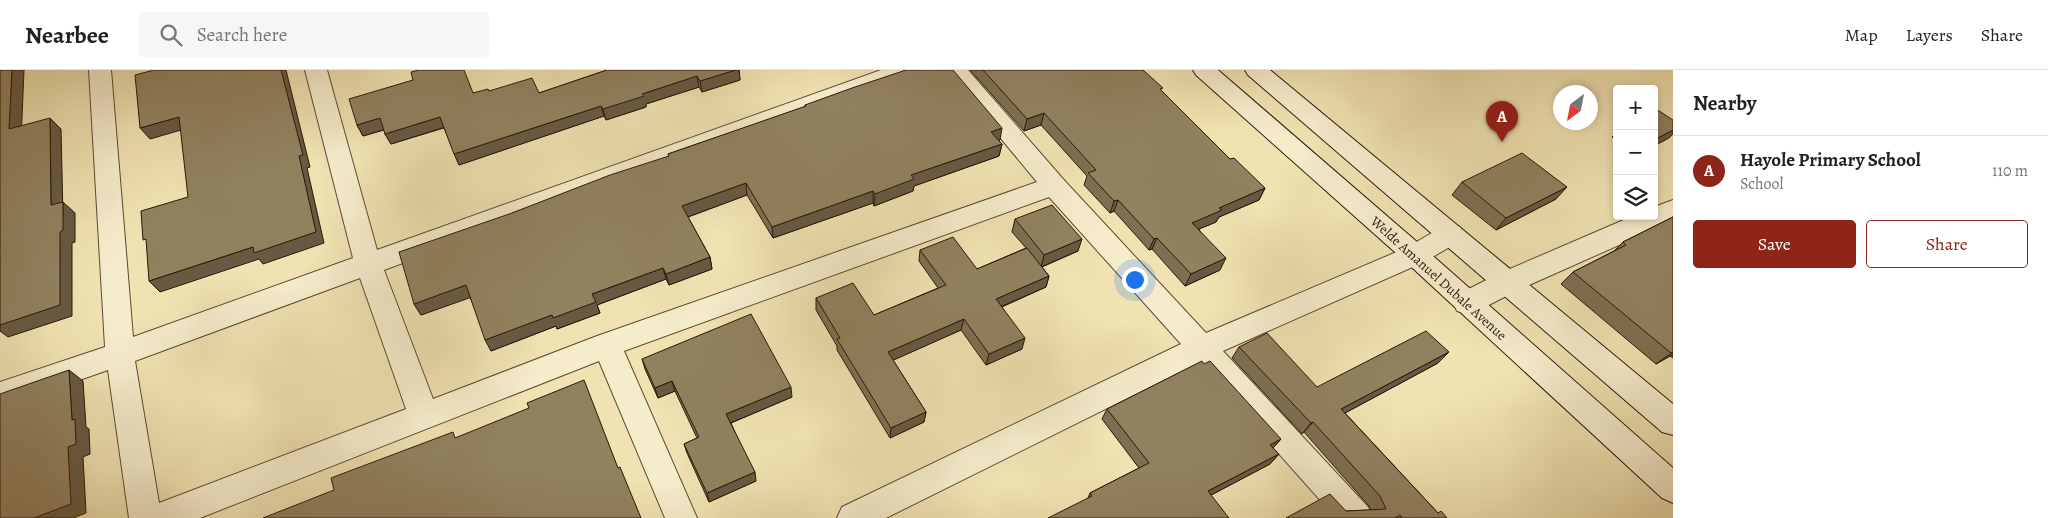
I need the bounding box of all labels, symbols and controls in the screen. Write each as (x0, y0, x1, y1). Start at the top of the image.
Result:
search box (139, 12, 489, 57)
text: Nearbee (25, 19, 109, 51)
icon: search (157, 21, 185, 49)
text: Search here (197, 22, 287, 48)
text: Map (1845, 23, 1878, 47)
text: Layers (1906, 23, 1953, 47)
text: Share (1981, 23, 2023, 47)
north arrow (1553, 85, 1598, 130)
map controls (1613, 85, 1658, 220)
button: + (1613, 85, 1658, 130)
text: Nearby (1693, 89, 1756, 117)
pin: A (1486, 101, 1518, 142)
button: − (1613, 130, 1658, 175)
text: Hayole Primary School (1740, 147, 1921, 173)
text: A (1704, 160, 1714, 182)
text: 110 m (1992, 160, 2028, 182)
text: School (1740, 173, 1783, 195)
button: layers (1613, 175, 1658, 220)
street label: Welde Amanuel Dubale Avenue (1366, 211, 1511, 345)
button: Save (1693, 220, 1856, 268)
button: Share (1866, 220, 2028, 268)
your location (1122, 267, 1148, 293)

